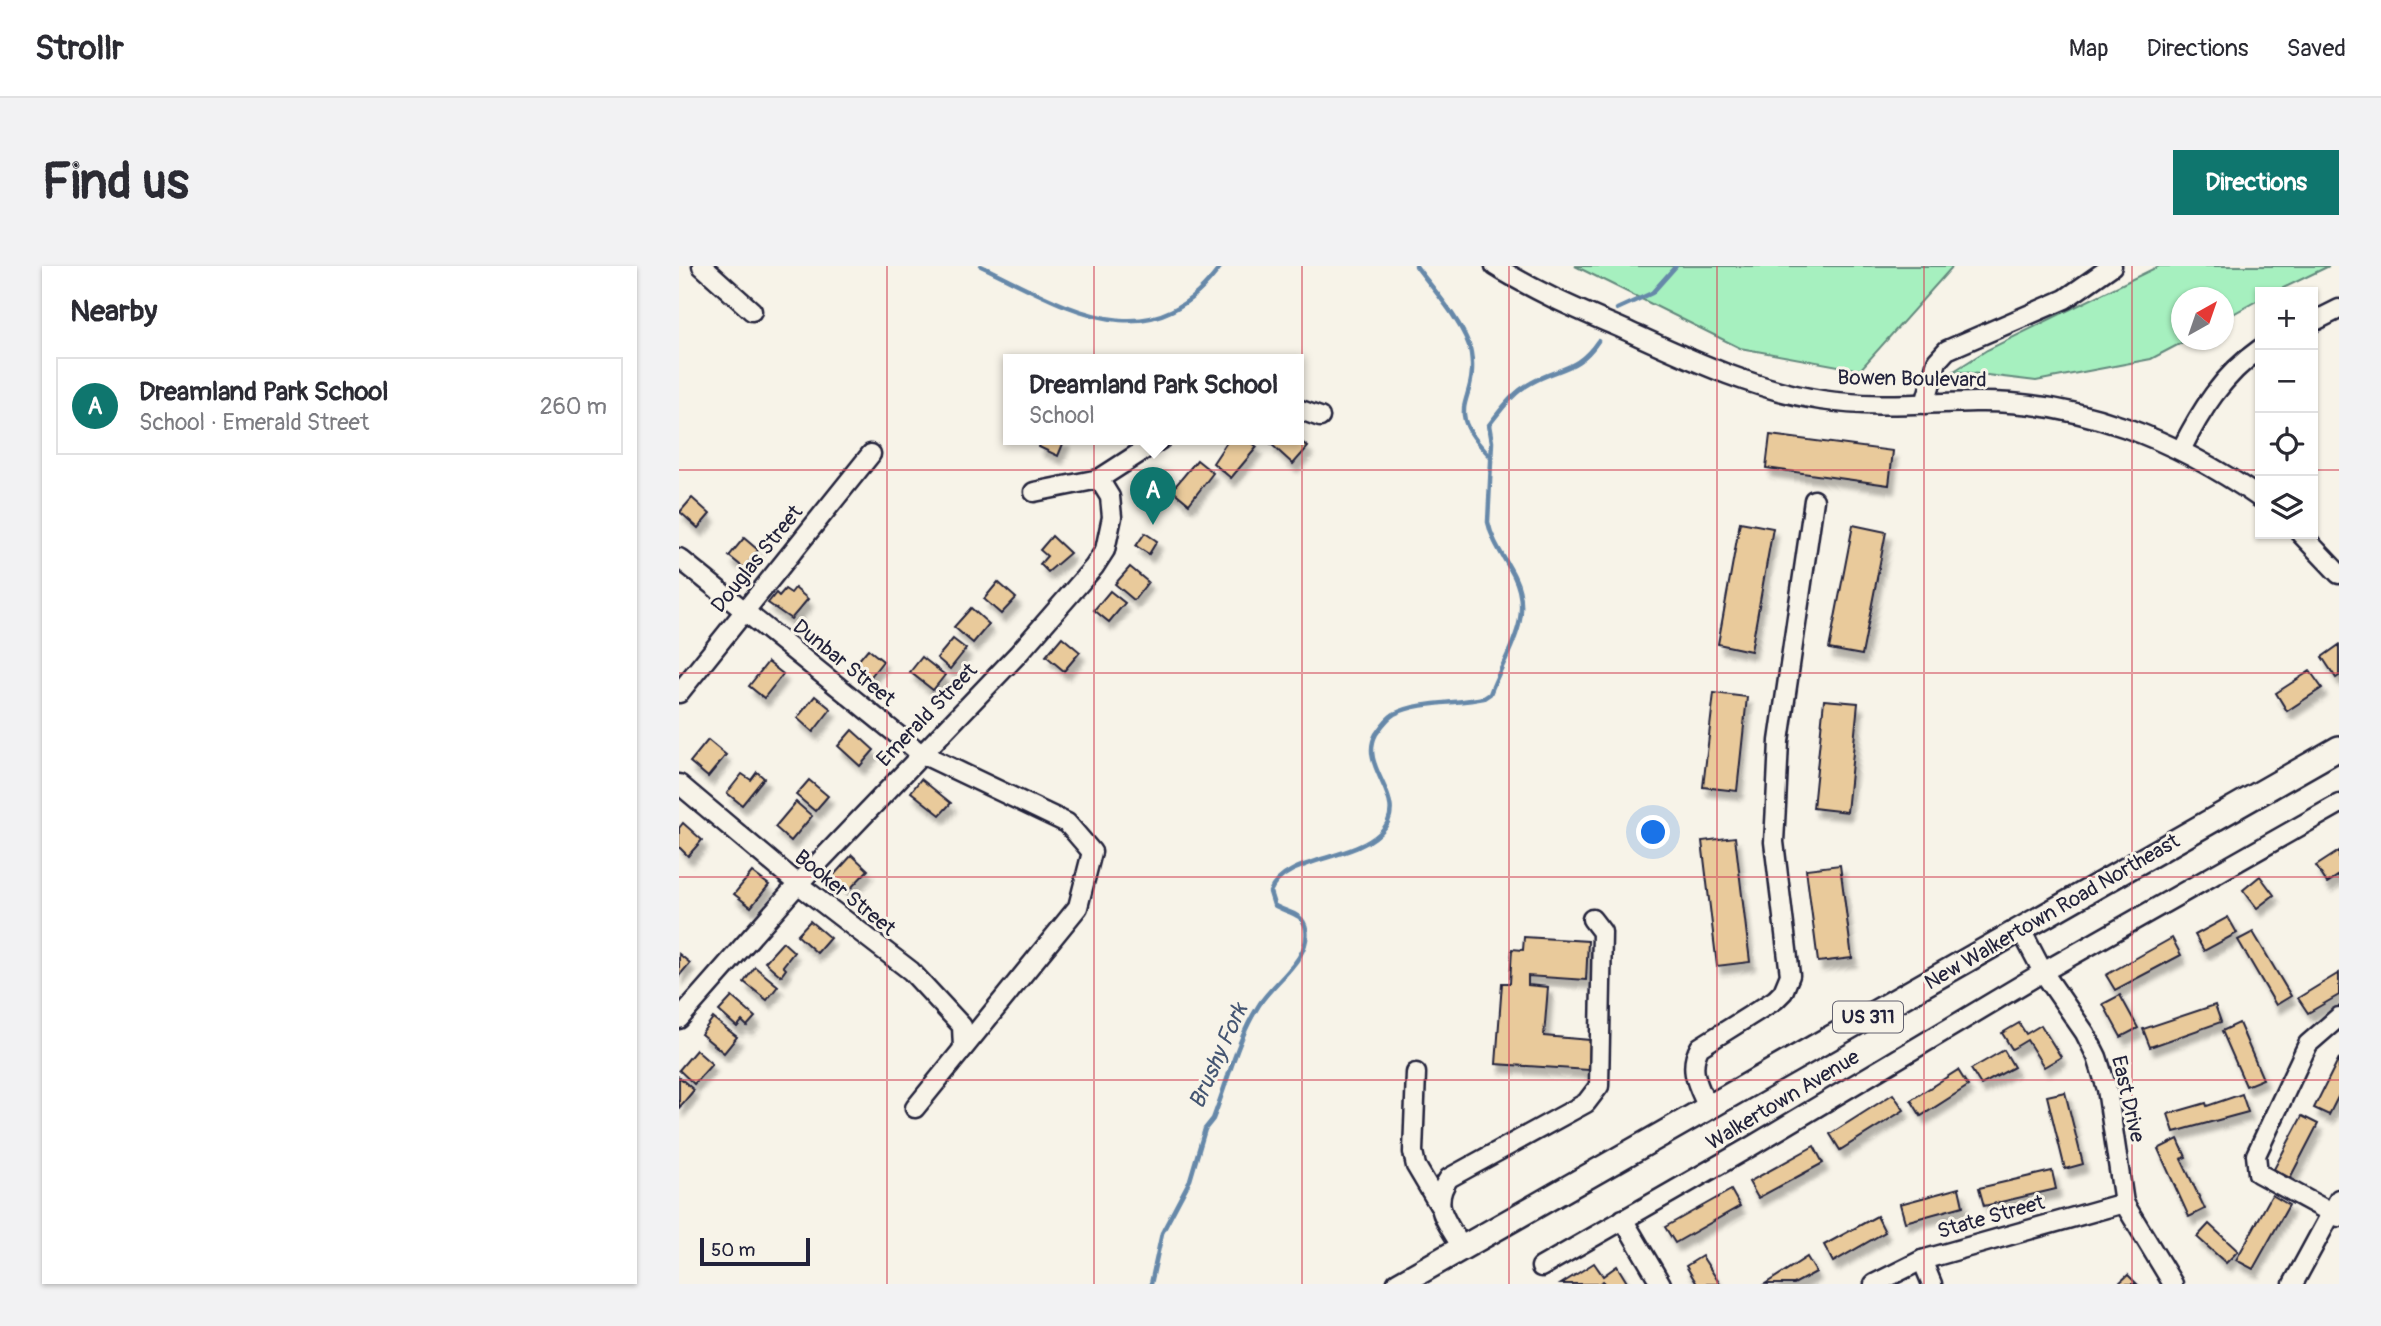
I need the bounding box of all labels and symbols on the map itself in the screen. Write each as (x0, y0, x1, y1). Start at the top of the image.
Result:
north arrow (2171, 287, 2234, 350)
street label: Bowen Boulevard (1837, 364, 1987, 394)
pin: A (1130, 467, 1176, 525)
street label: Douglas Street (705, 499, 809, 618)
street label: Dunbar Street (787, 613, 901, 713)
street label: Emerald Street (871, 657, 984, 773)
your location (1636, 815, 1670, 849)
street label: New Walkertown Road Northeast (1920, 828, 2185, 996)
street label: Booker Street (789, 844, 902, 942)
water label: Brushy Fork (1182, 997, 1255, 1113)
road number: US 311 (1833, 1002, 1903, 1032)
street label: Walkertown Avenue (1701, 1043, 1865, 1156)
street label: East Drive (2105, 1053, 2151, 1145)
street label: State Street (1934, 1189, 2048, 1245)
scale bar (700, 1235, 810, 1267)

